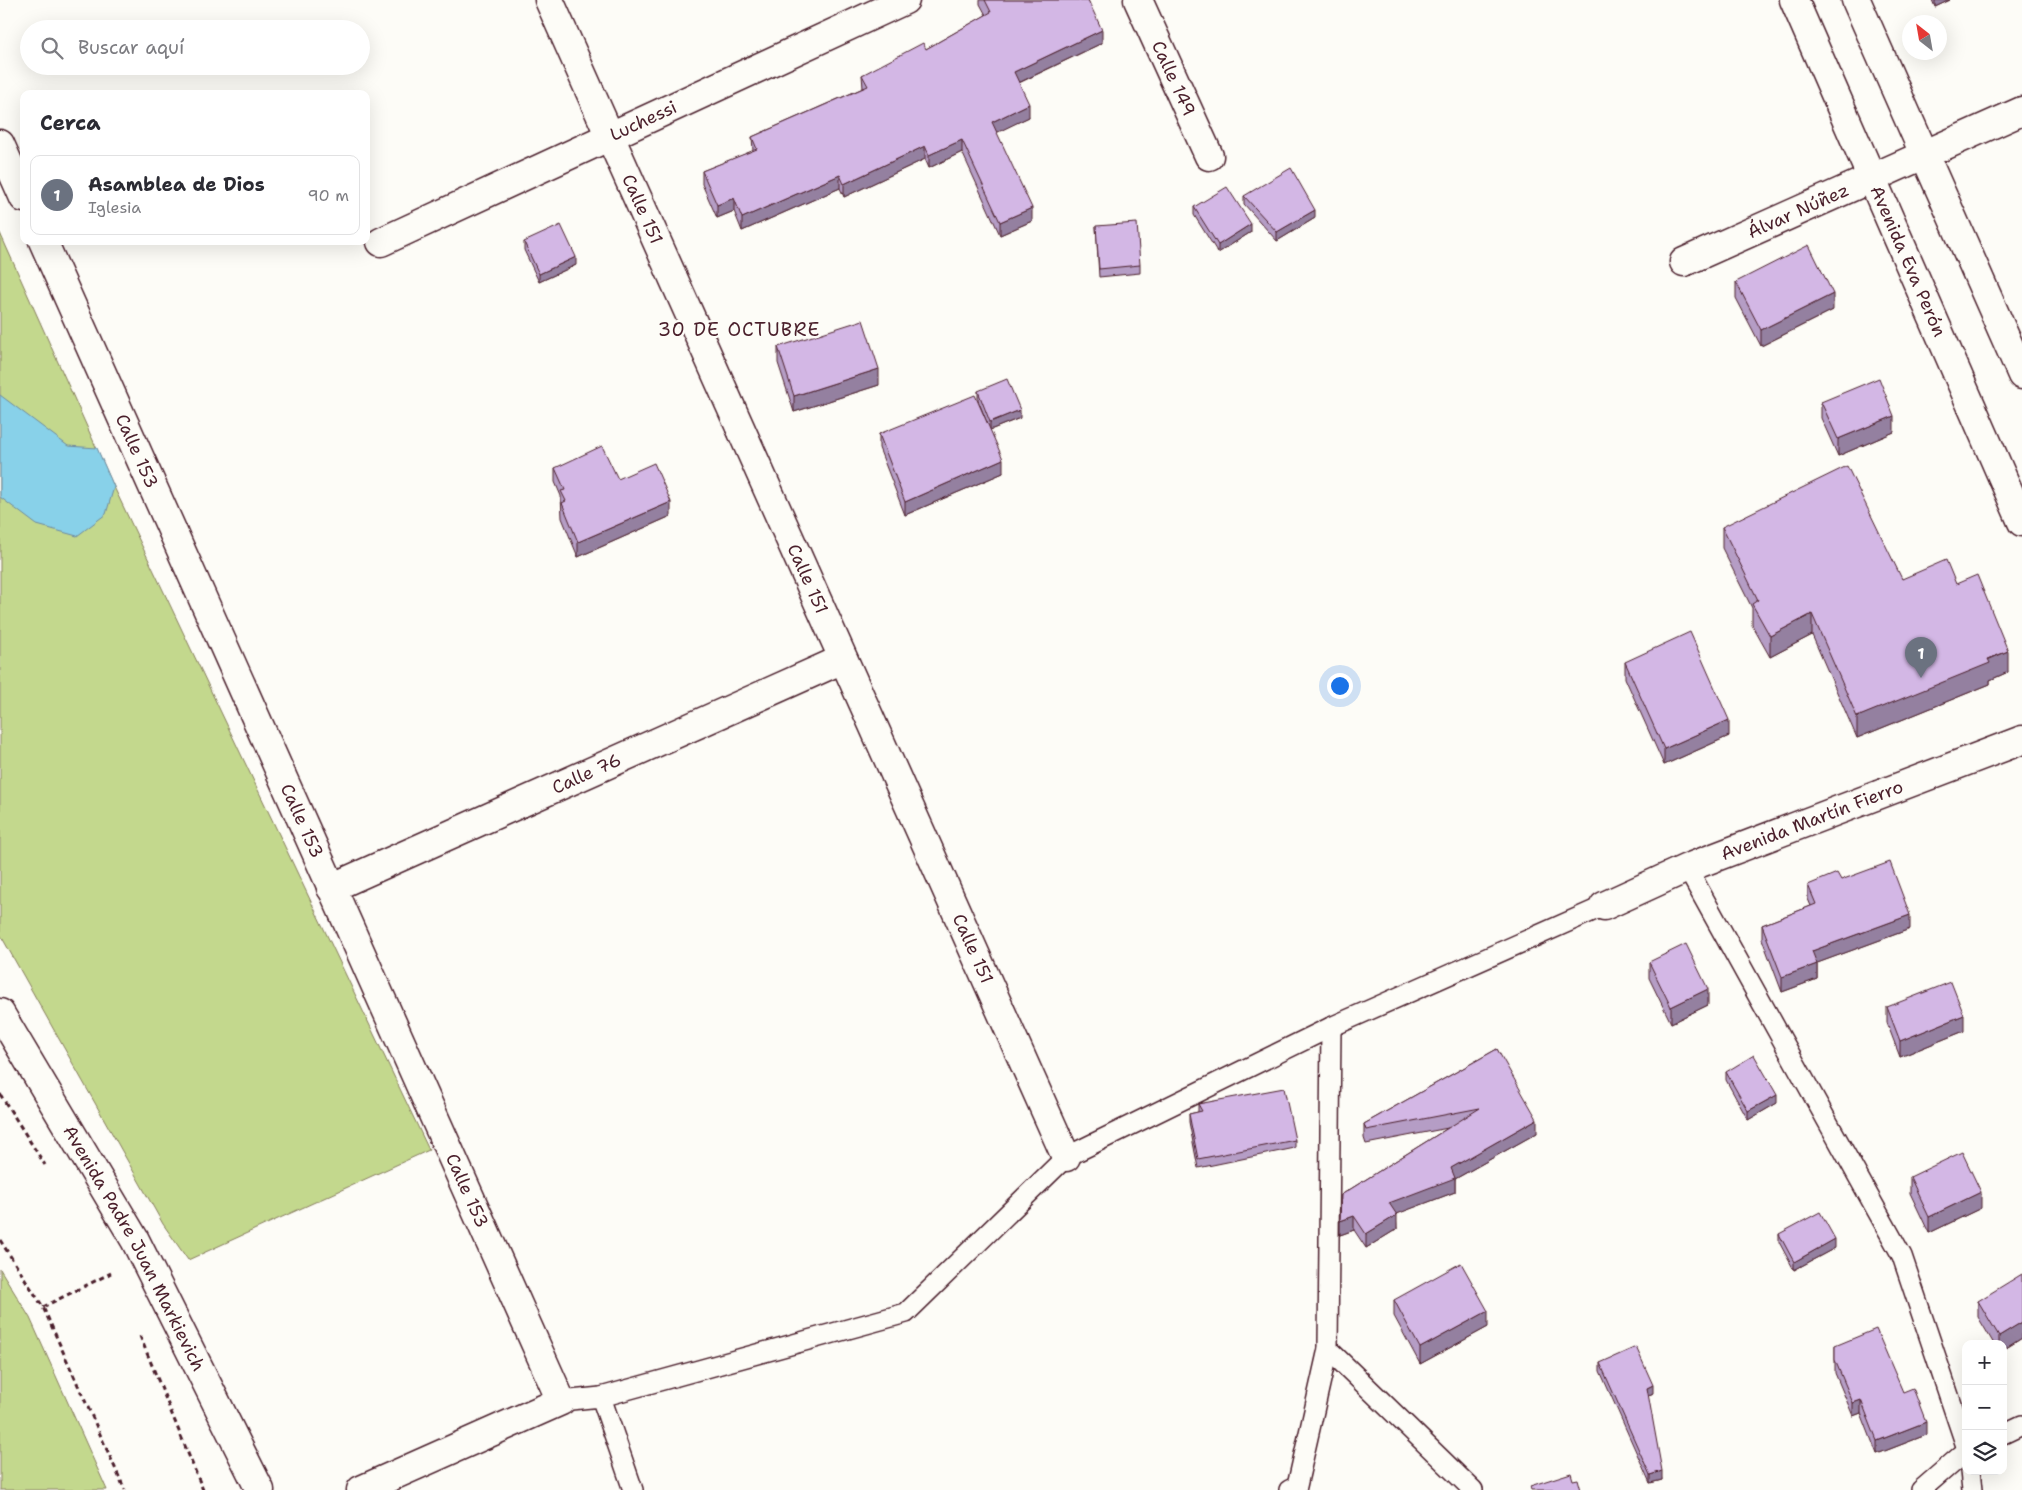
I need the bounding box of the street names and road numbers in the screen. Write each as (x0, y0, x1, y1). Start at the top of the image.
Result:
street label: Calle 149 (1146, 37, 1201, 120)
street label: Luchessi (606, 95, 681, 147)
street label: Calle 151 (616, 170, 668, 248)
street label: Álvar Núñez (1744, 178, 1853, 244)
street label: Avenida Eva Perón (1865, 182, 1952, 340)
street label: Calle 153 (110, 410, 164, 492)
street label: Calle 151 (782, 540, 834, 618)
street label: Calle 76 (548, 748, 625, 800)
street label: Avenida Martín Fierro (1717, 775, 1907, 866)
street label: Calle 153 (275, 780, 329, 862)
street label: Calle 151 (947, 910, 999, 987)
street label: Avenida Padre Juan Markievich (58, 1121, 211, 1375)
street label: Calle 153 (440, 1150, 494, 1232)

